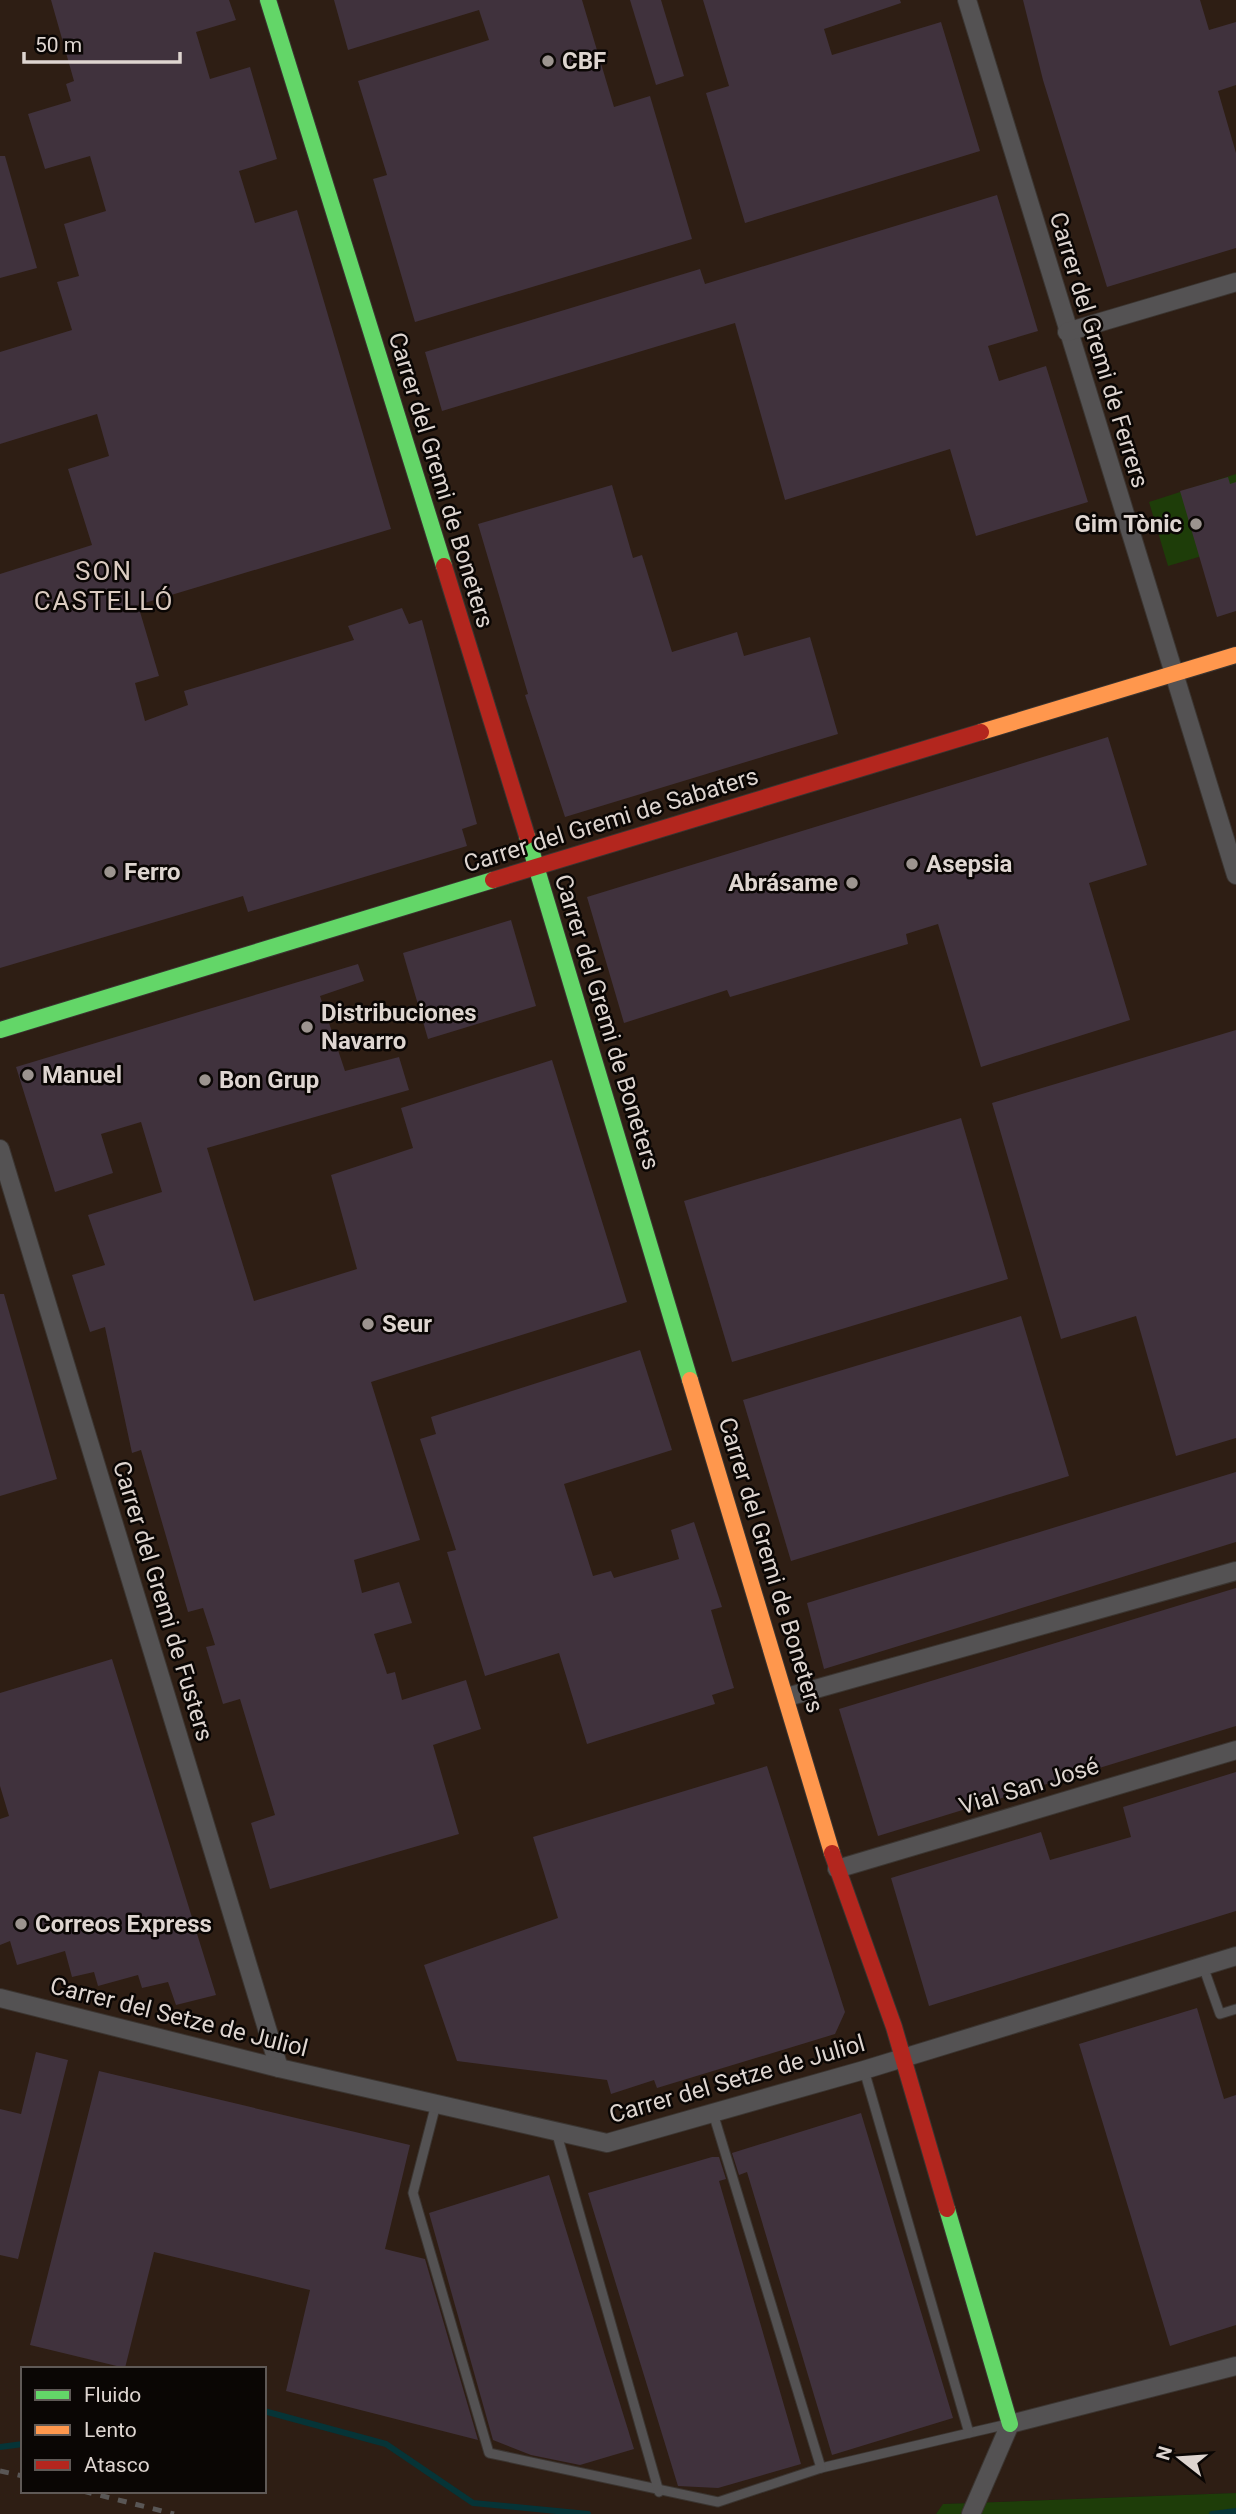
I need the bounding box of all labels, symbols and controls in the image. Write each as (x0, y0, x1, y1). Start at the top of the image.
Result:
scale bar (24, 21, 180, 65)
text: 50 m (35, 33, 82, 57)
place label: CBF (562, 47, 606, 75)
marker: CBF (540, 53, 556, 69)
street label: Carrer del Gremi de Ferrers (1044, 209, 1154, 491)
street label: Carrer del Gremi de Boneters (383, 329, 499, 631)
place label: Gim Tònic (1074, 510, 1182, 538)
marker: Gim Tònic (1188, 516, 1204, 532)
district label: SON CASTELLÓ (34, 556, 174, 616)
street label: Carrer del Gremi de Sabaters (460, 762, 762, 878)
place label: Asepsia (926, 850, 1013, 878)
marker: Asepsia (904, 856, 920, 872)
place label: Ferro (124, 858, 181, 886)
marker: Ferro (102, 864, 118, 880)
place label: Abrásame (728, 869, 838, 897)
street label: Carrer del Gremi de Boneters (549, 871, 665, 1173)
marker: Abrásame (844, 875, 860, 891)
place label: Distribuciones Navarro (321, 999, 477, 1055)
marker: Distribuciones Navarro (299, 1019, 315, 1035)
place label: Manuel (42, 1061, 122, 1089)
place label: Bon Grup (219, 1066, 319, 1094)
marker: Manuel (20, 1067, 36, 1083)
marker: Bon Grup (197, 1072, 213, 1088)
place label: Seur (382, 1310, 432, 1338)
marker: Seur (360, 1316, 376, 1332)
street label: Carrer del Gremi de Boneters (713, 1414, 829, 1716)
street label: Carrer del Gremi de Fusters (107, 1458, 219, 1744)
street label: Vial San José (956, 1751, 1102, 1821)
place label: Correos Express (35, 1910, 212, 1938)
marker: Correos Express (13, 1916, 29, 1932)
street label: Carrer del Setze de Juliol (47, 1971, 311, 2063)
street label: Carrer del Setze de Juliol (606, 2029, 868, 2129)
legend (21, 2367, 266, 2493)
text: Fluido (84, 2383, 141, 2407)
text: Lento (84, 2418, 137, 2442)
north arrow (1145, 2423, 1215, 2493)
text: N (1151, 2443, 1177, 2463)
text: Atasco (84, 2453, 150, 2477)

